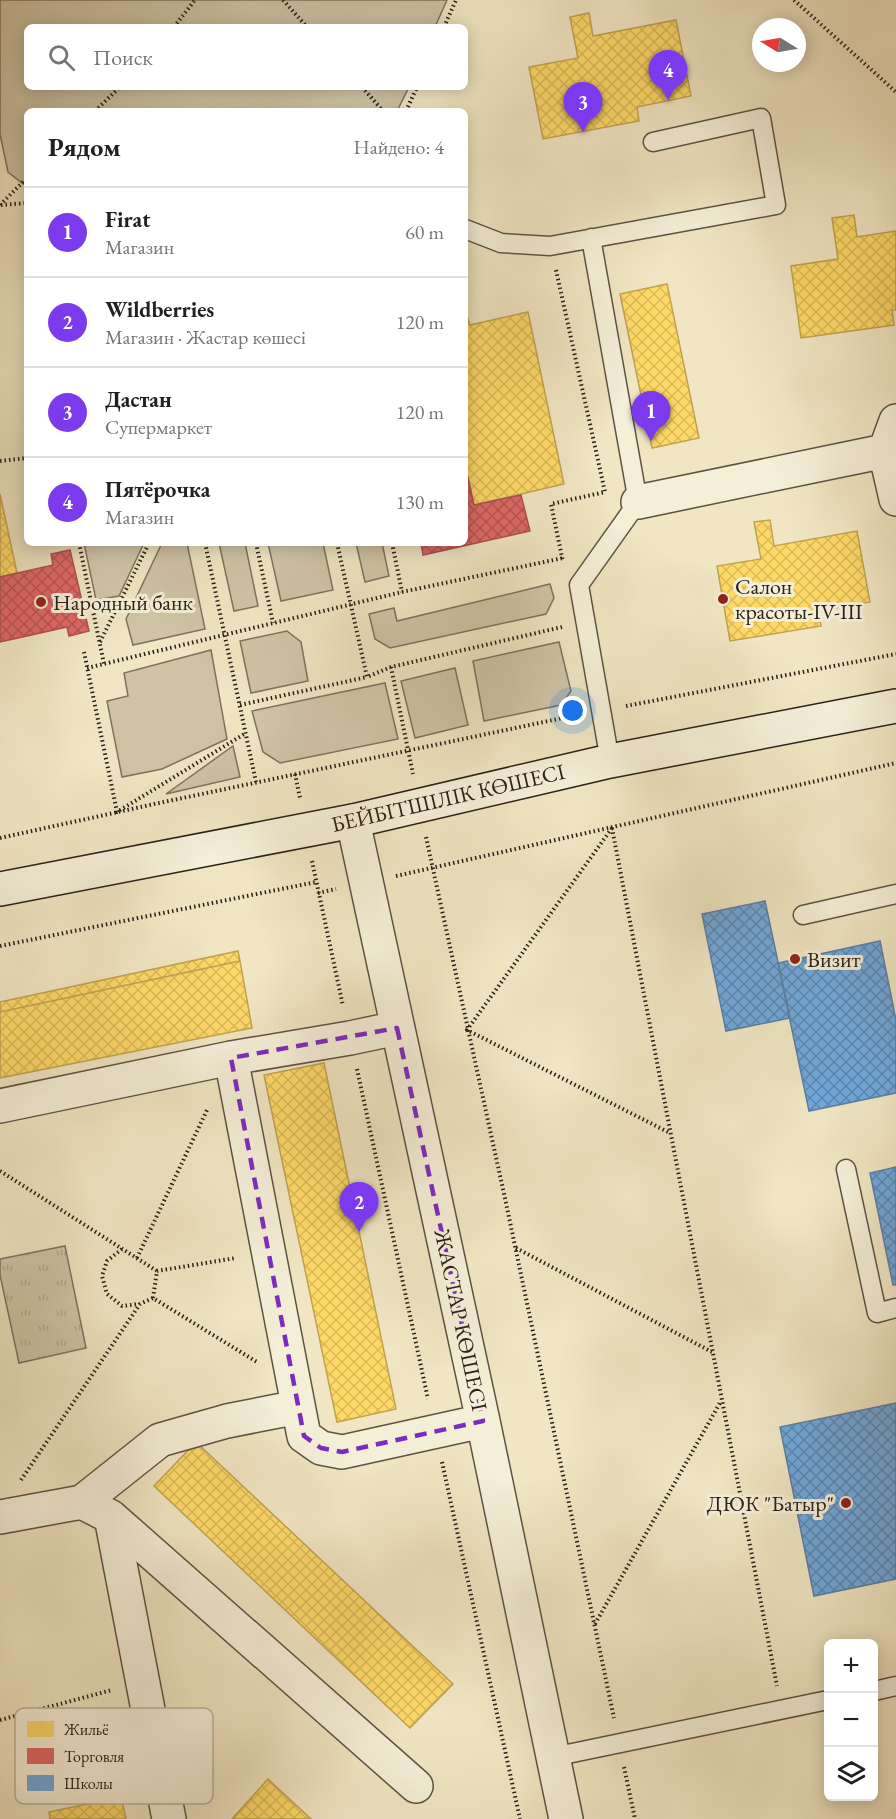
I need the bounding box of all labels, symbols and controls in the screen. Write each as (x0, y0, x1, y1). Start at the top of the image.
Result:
north arrow (752, 18, 806, 72)
search box (24, 24, 468, 90)
icon: search (45, 41, 78, 74)
text: Поиск (93, 43, 153, 72)
pin: 4 (648, 51, 688, 100)
pin: 3 (564, 82, 602, 132)
text: Рядом (48, 130, 121, 164)
text: Найдено: 4 (353, 134, 444, 160)
text: Firat (105, 205, 151, 234)
text: 1 (62, 219, 73, 245)
text: 60 m (405, 219, 444, 245)
text: Магазин (105, 234, 174, 260)
text: Wildberries (105, 295, 214, 324)
text: 2 (62, 309, 73, 335)
text: 120 m (396, 309, 444, 335)
text: Магазин · Жастар көшесі (105, 324, 306, 350)
text: Дастан (105, 385, 172, 414)
pin: 1 (632, 392, 670, 441)
text: 3 (62, 399, 73, 425)
text: 120 m (396, 399, 444, 425)
text: Супермаркет (105, 414, 212, 440)
text: Пятёрочка (105, 475, 210, 504)
text: 4 (62, 489, 73, 515)
text: 130 m (396, 489, 444, 515)
text: Магазин (105, 504, 174, 530)
place label: Салон красоты-IV-III (735, 572, 863, 626)
place label: Народный банк (53, 588, 193, 617)
marker: Салон красоты-IV-III (716, 592, 730, 606)
marker: Народный банк (34, 595, 48, 609)
your location (558, 696, 587, 725)
street label: БЕЙБІТШІЛІК КӨШЕСІ (328, 757, 568, 839)
place label: Визит (807, 945, 861, 974)
marker: Визит (788, 952, 802, 966)
pin: 2 (340, 1182, 378, 1232)
street label: ЖАСТАР КӨШЕСІ (427, 1226, 495, 1414)
place label: ДЮК "Батыр" (707, 1489, 834, 1518)
marker: ДЮК "Батыр" (839, 1496, 853, 1510)
map controls (824, 1639, 878, 1801)
button: + (824, 1639, 878, 1693)
button: − (824, 1693, 878, 1747)
legend (15, 1708, 213, 1804)
text: Жильё (63, 1719, 109, 1740)
text: Торговля (64, 1746, 124, 1767)
button: layers (824, 1747, 878, 1801)
text: Школы (64, 1773, 113, 1794)

